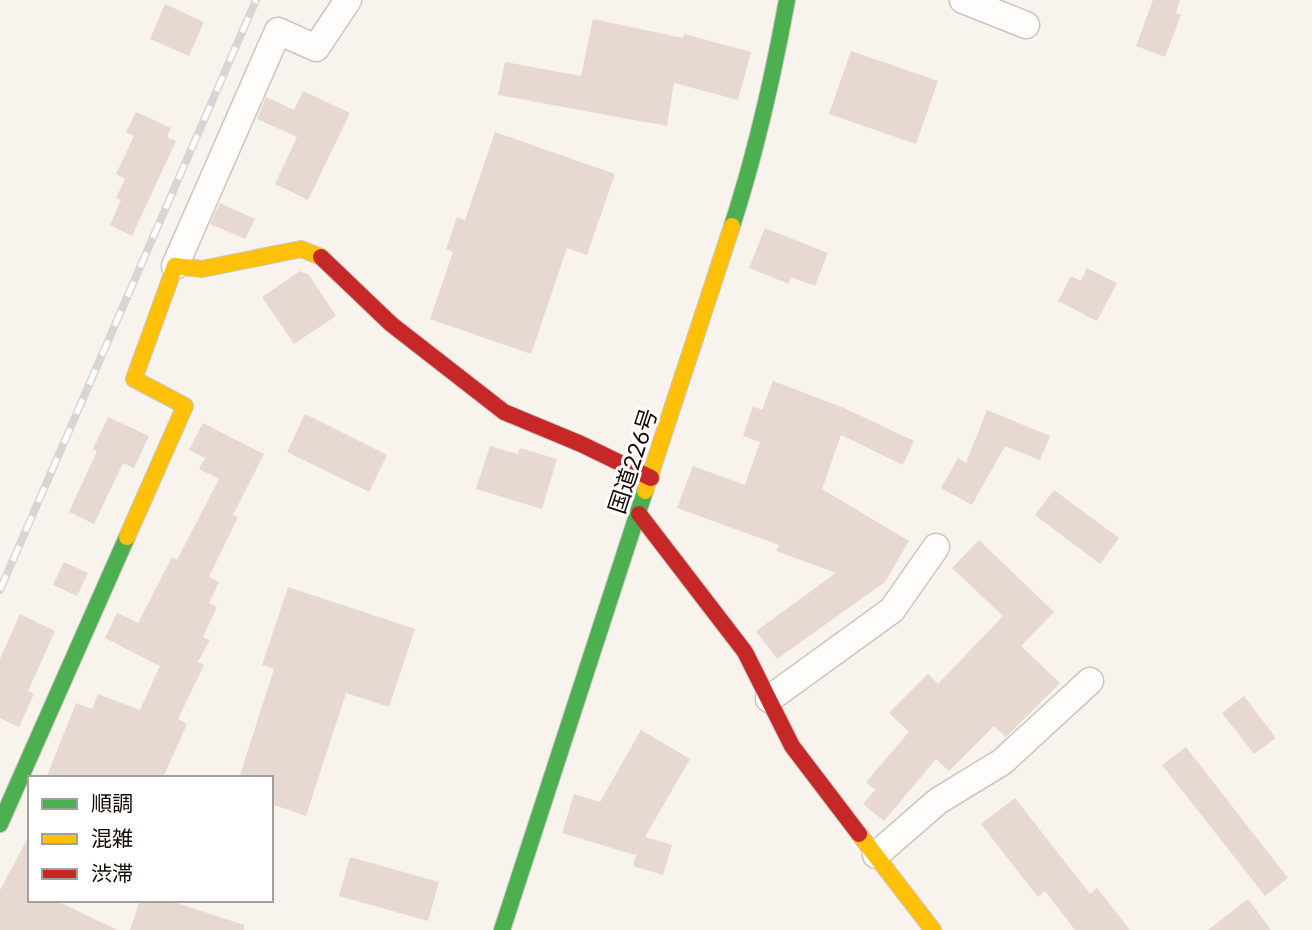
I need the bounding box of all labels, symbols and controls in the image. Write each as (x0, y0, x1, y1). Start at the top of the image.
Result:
street label: 国道226号 (602, 405, 662, 517)
legend (28, 776, 273, 902)
text: 順調 (91, 790, 133, 815)
text: 混雑 (91, 825, 133, 850)
text: 渋滞 (91, 860, 133, 885)

